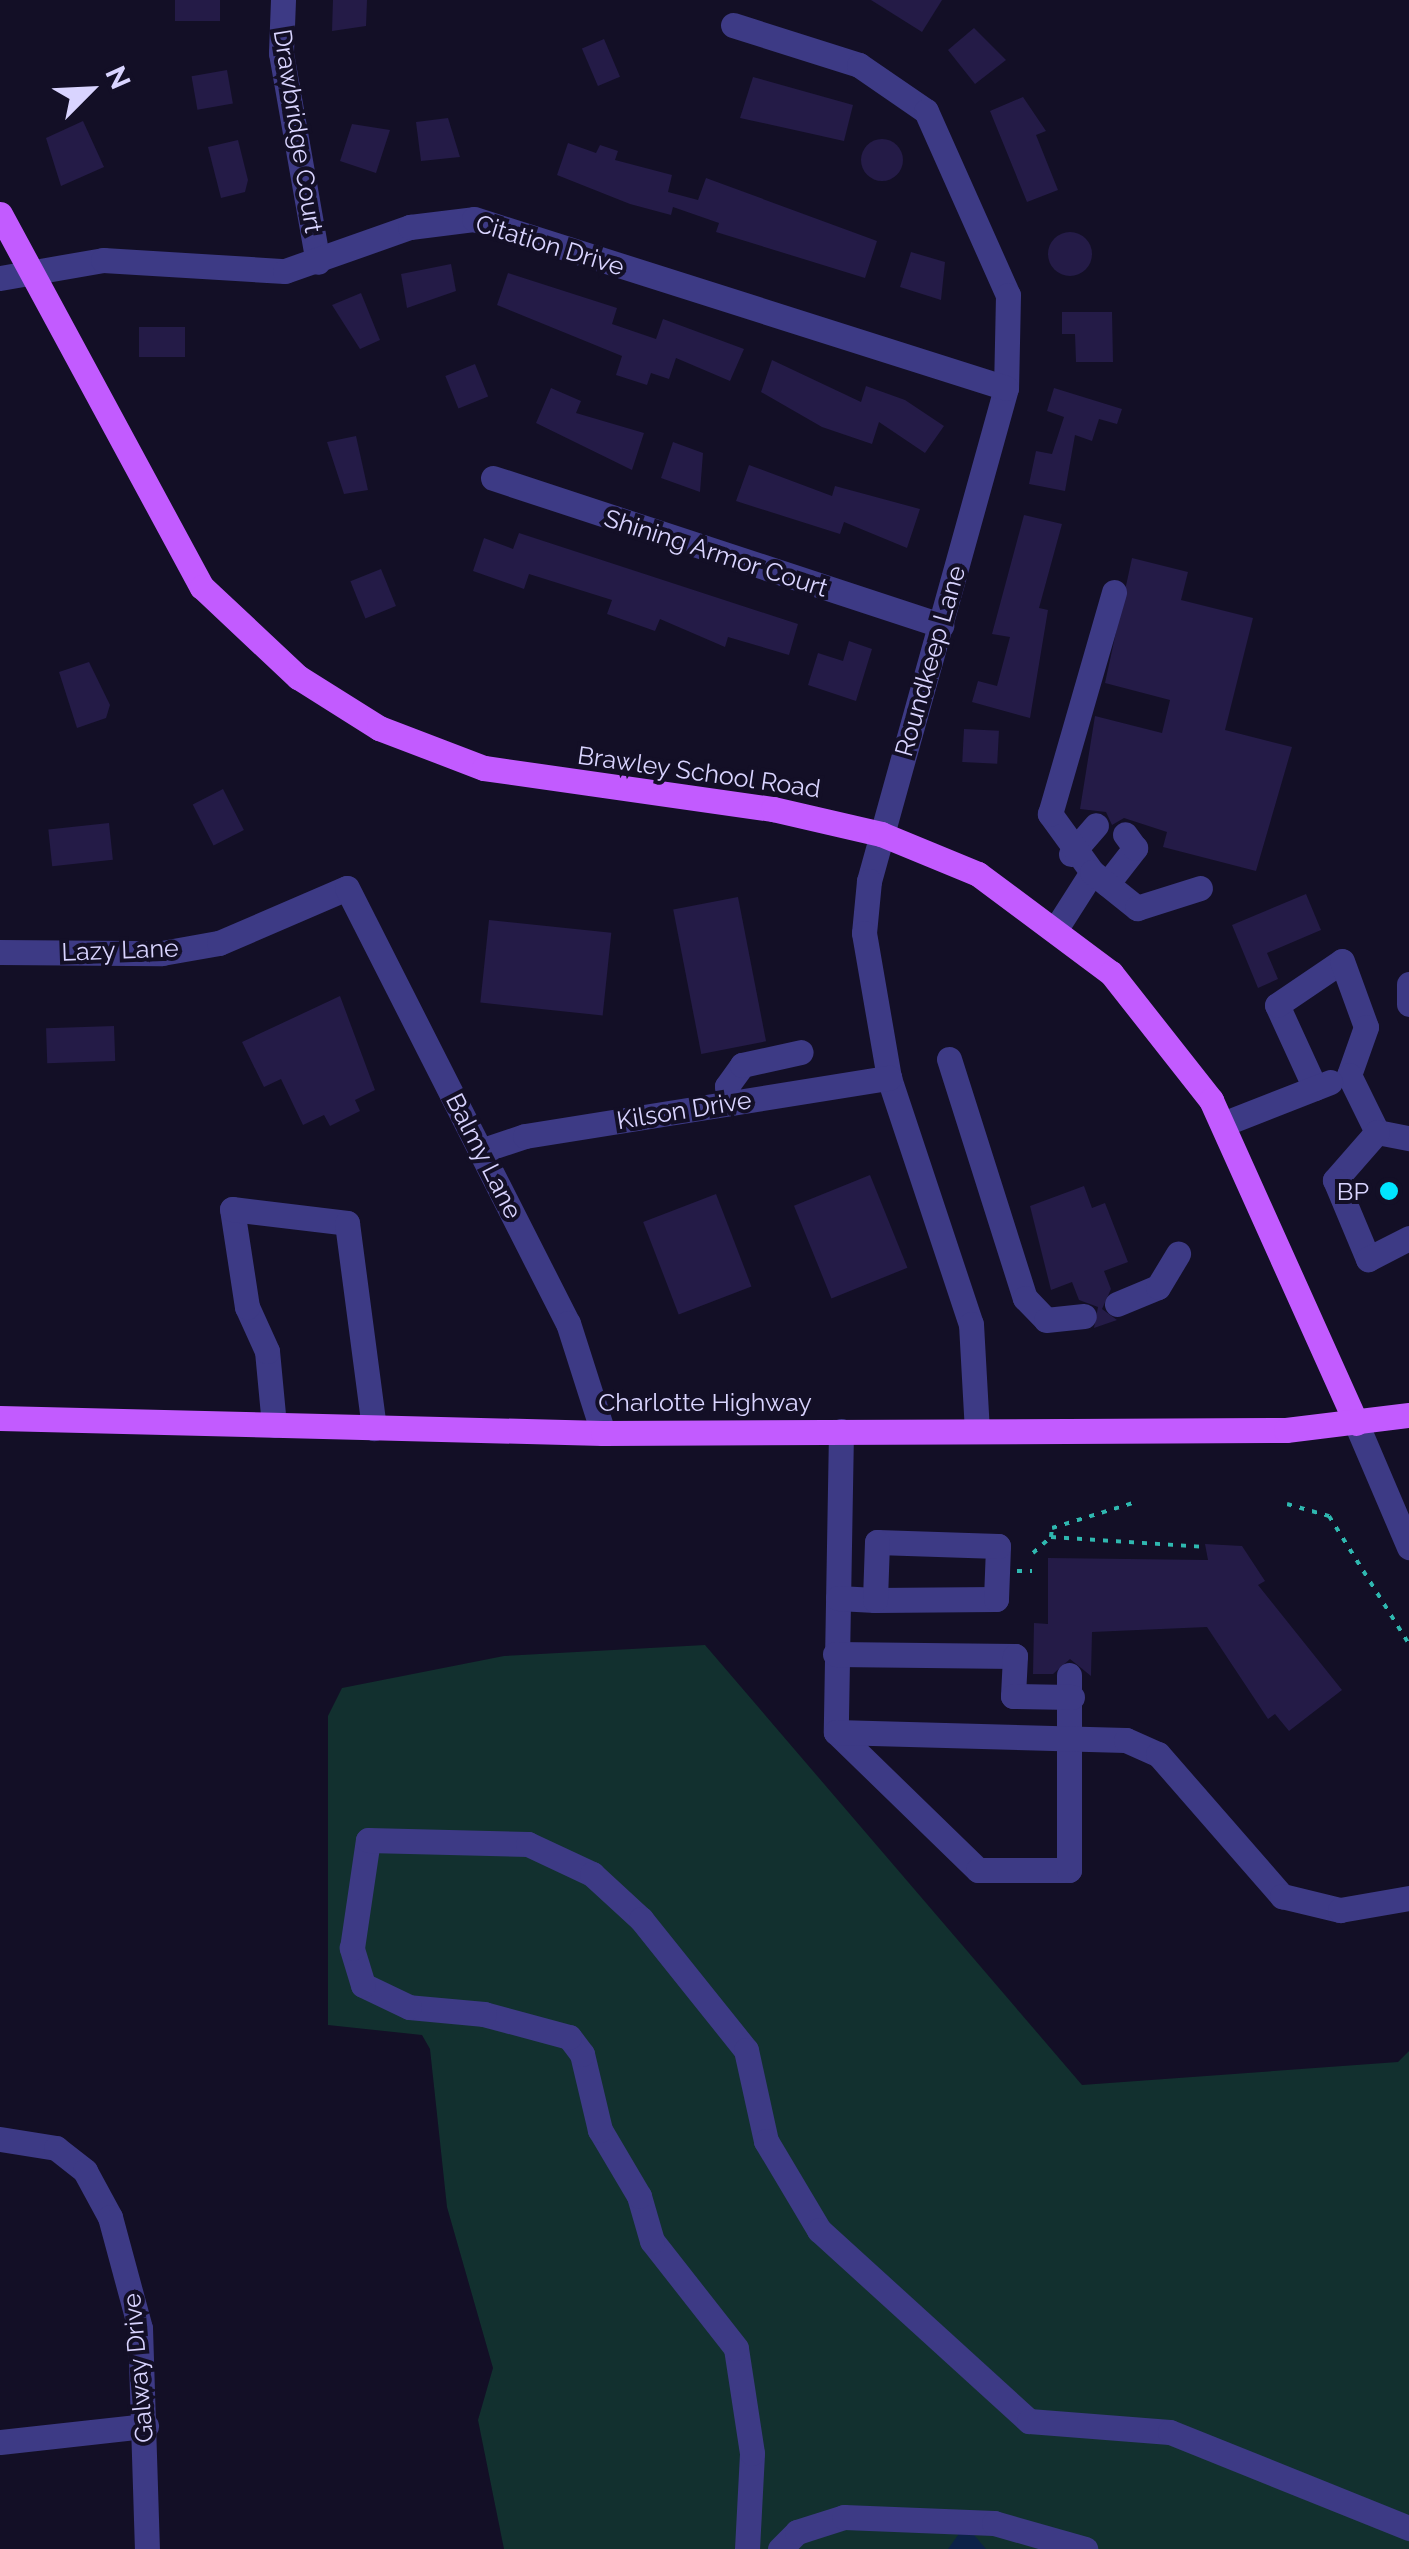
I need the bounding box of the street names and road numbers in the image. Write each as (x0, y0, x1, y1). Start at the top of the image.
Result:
street label: Drawbridge Court (267, 27, 329, 235)
street label: Citation Drive (472, 208, 628, 282)
street label: Shining Armor Court (600, 503, 832, 603)
street label: Roundkeep Lane (888, 562, 972, 760)
street label: Brawley School Road (575, 740, 823, 804)
street label: Lazy Lane (61, 933, 179, 967)
street label: Kilson Drive (615, 1085, 753, 1135)
street label: Balmy Lane (440, 1088, 528, 1224)
street label: Charlotte Highway (598, 1387, 812, 1417)
street label: Galway Drive (116, 2292, 160, 2444)

